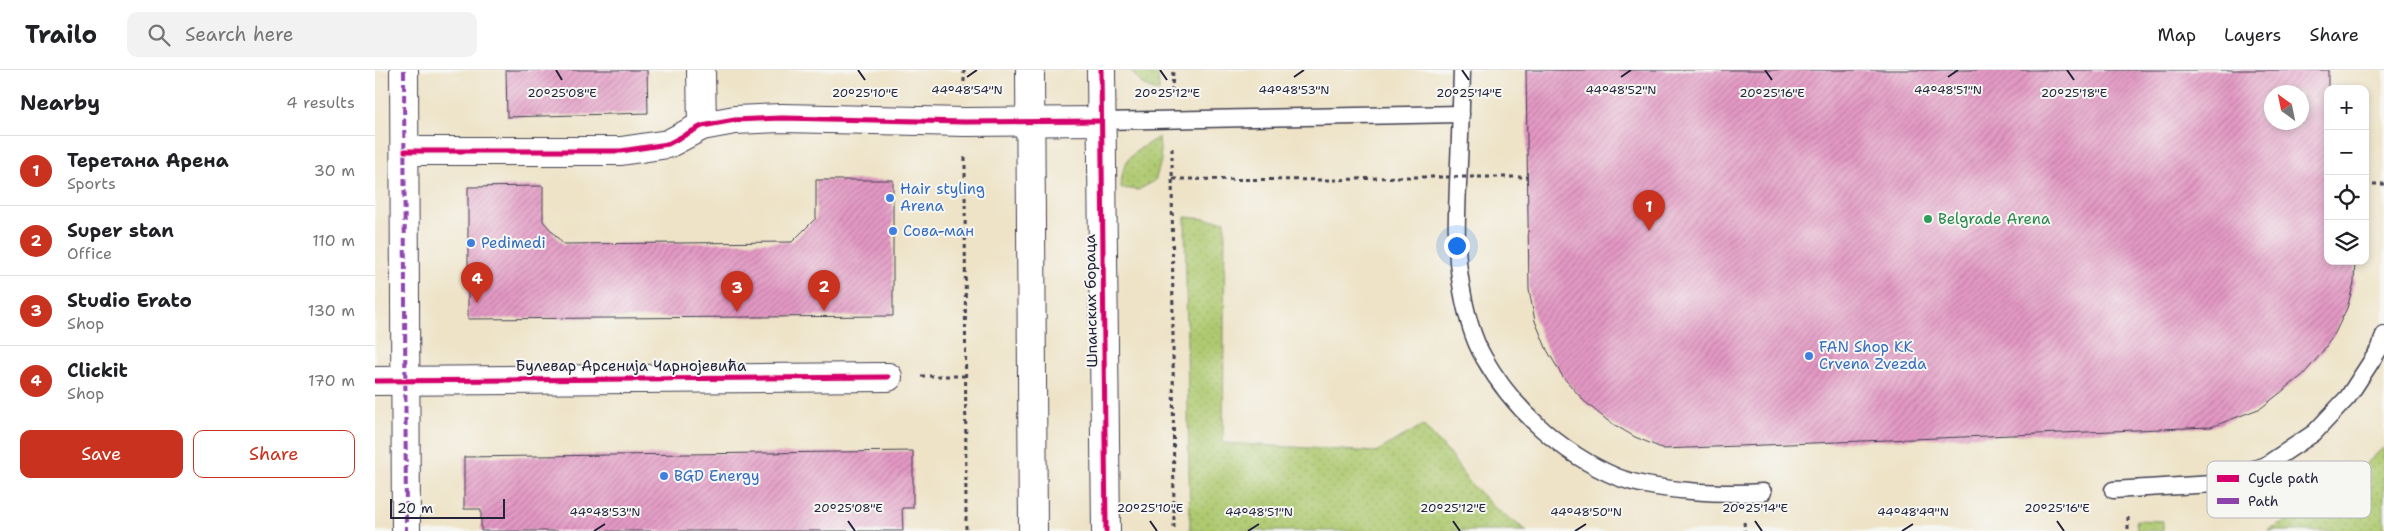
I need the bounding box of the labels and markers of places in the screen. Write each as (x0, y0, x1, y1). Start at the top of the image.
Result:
place label: Hair styling Arena (900, 179, 985, 216)
pin: 1 (1633, 190, 1665, 231)
marker: Hair styling Arena (884, 192, 896, 204)
place label: Belgrade Arena (1938, 209, 2051, 229)
marker: Belgrade Arena (1922, 213, 1934, 225)
place label: Сова-ман (903, 221, 974, 241)
marker: Сова-ман (887, 225, 899, 237)
place label: Pedimedi (481, 233, 546, 253)
marker: Pedimedi (465, 237, 477, 249)
pin: 4 (461, 262, 493, 303)
pin: 2 (808, 270, 840, 311)
pin: 3 (721, 271, 753, 312)
place label: FAN Shop KK Crvena Zvezda (1819, 337, 1927, 374)
marker: FAN Shop KK Crvena Zvezda (1803, 350, 1815, 362)
place label: BGD Energy (674, 466, 760, 486)
marker: BGD Energy (658, 470, 670, 482)

